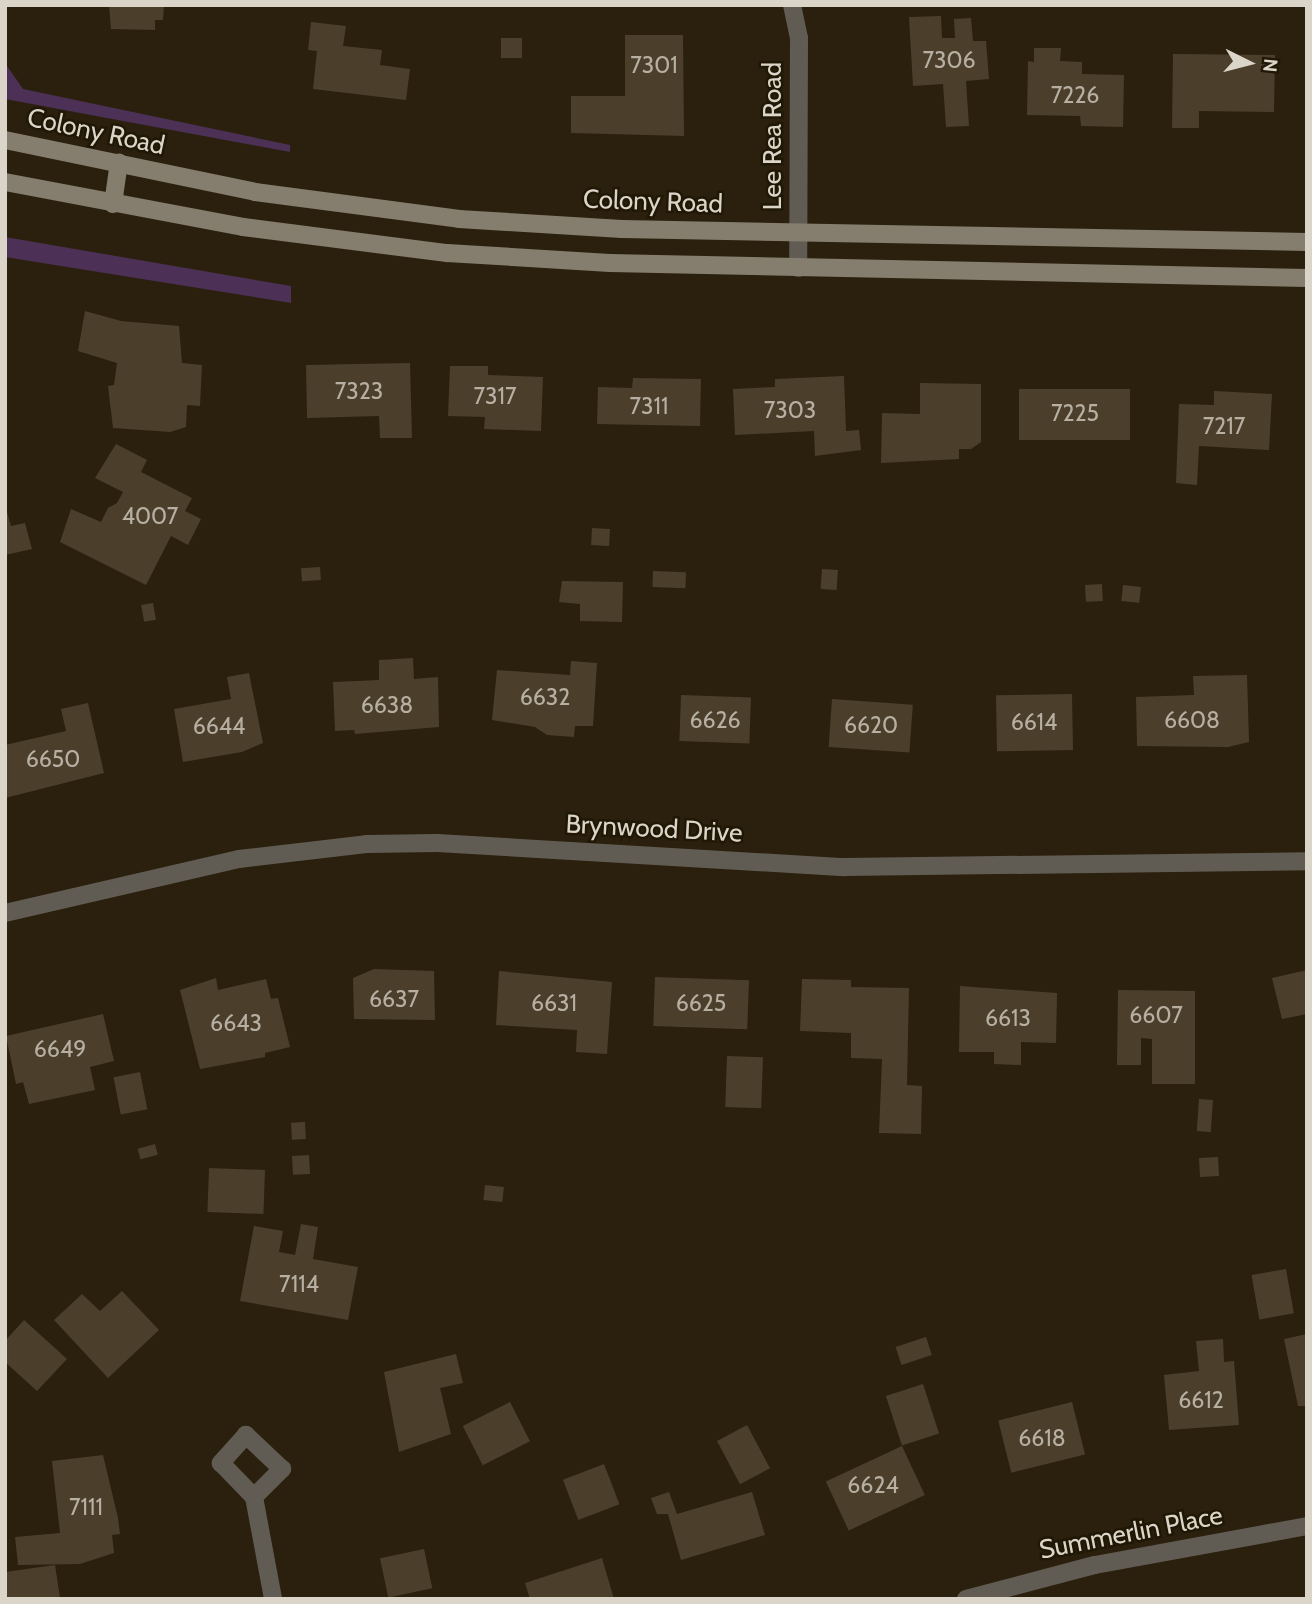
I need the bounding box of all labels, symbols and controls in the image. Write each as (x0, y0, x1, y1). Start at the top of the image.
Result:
north arrow (1214, 28, 1284, 98)
house number: 7306 (922, 46, 976, 74)
house number: 7301 (630, 51, 678, 79)
text: N (1258, 57, 1283, 73)
street label: Lee Rea Road (757, 62, 789, 210)
house number: 7226 (1051, 81, 1099, 109)
street label: Colony Road (24, 102, 168, 162)
street label: Colony Road (583, 184, 723, 220)
house number: 7323 (335, 377, 383, 405)
house number: 7317 (473, 382, 517, 410)
house number: 7311 (629, 392, 669, 420)
house number: 7303 (764, 396, 816, 424)
house number: 7225 (1051, 399, 1099, 427)
house number: 7217 (1203, 412, 1245, 440)
house number: 4007 (122, 502, 178, 530)
house number: 6632 (520, 683, 570, 711)
house number: 6638 (361, 691, 413, 719)
house number: 6626 (689, 706, 741, 734)
house number: 6608 (1164, 706, 1220, 734)
house number: 6614 (1011, 708, 1057, 736)
house number: 6620 (844, 711, 898, 739)
house number: 6644 (193, 712, 245, 740)
house number: 6650 (26, 745, 80, 773)
street label: Brynwood Drive (565, 809, 743, 849)
house number: 6637 (369, 985, 419, 1013)
house number: 6631 (531, 989, 577, 1017)
house number: 6625 (676, 989, 726, 1017)
house number: 6607 (1129, 1001, 1183, 1029)
house number: 6613 (985, 1004, 1031, 1032)
house number: 6643 (210, 1009, 262, 1037)
house number: 6649 (34, 1035, 86, 1063)
house number: 7114 (279, 1270, 319, 1298)
house number: 6612 (1178, 1386, 1224, 1414)
house number: 6618 (1018, 1424, 1066, 1452)
house number: 6624 (847, 1471, 899, 1499)
house number: 7111 (69, 1493, 103, 1521)
street label: Summerlin Place (1037, 1500, 1225, 1566)

